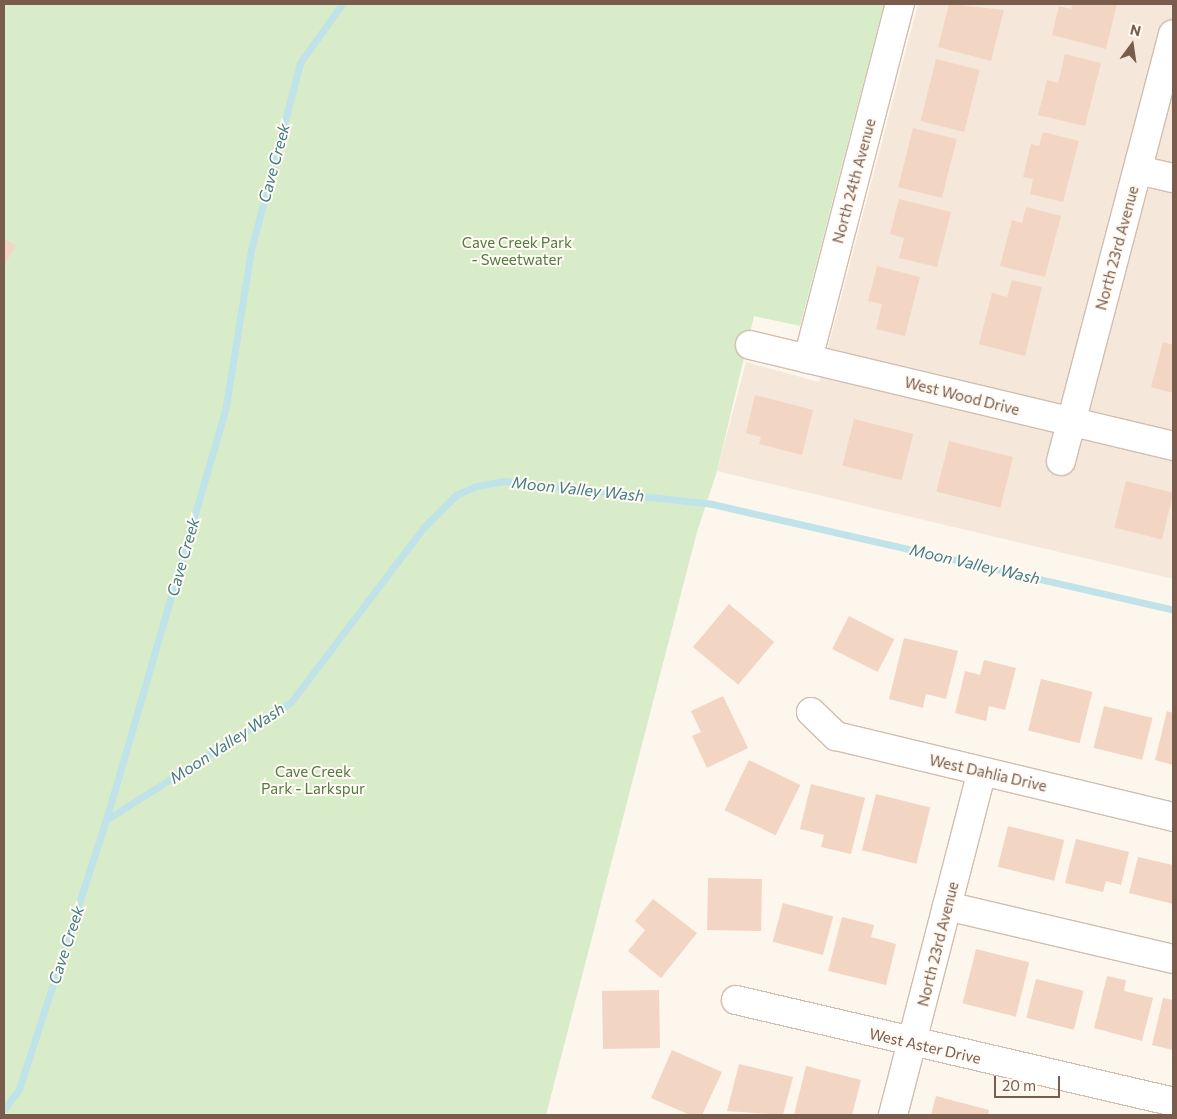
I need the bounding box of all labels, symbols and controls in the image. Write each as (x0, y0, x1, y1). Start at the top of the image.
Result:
north arrow (1107, 20, 1157, 70)
text: N (1129, 20, 1143, 39)
street label: North 24th Avenue (829, 117, 879, 245)
water label: Cave Creek (254, 121, 294, 205)
street label: North 23rd Avenue (1092, 184, 1142, 312)
park label: Cave Creek Park - Sweetwater (462, 233, 572, 268)
street label: West Wood Drive (903, 373, 1021, 419)
water label: Moon Valley Wash (511, 472, 645, 506)
water label: Cave Creek (163, 515, 203, 599)
water label: Moon Valley Wash (908, 540, 1042, 588)
water label: Moon Valley Wash (166, 699, 288, 787)
street label: West Dahlia Drive (927, 751, 1049, 795)
park label: Cave Creek Park - Larkspur (261, 762, 365, 797)
street label: North 23rd Avenue (914, 880, 962, 1008)
water label: Cave Creek (44, 903, 88, 987)
street label: West Aster Drive (867, 1024, 983, 1068)
scale bar (997, 1066, 1063, 1098)
text: 20 m (1002, 1076, 1036, 1094)

